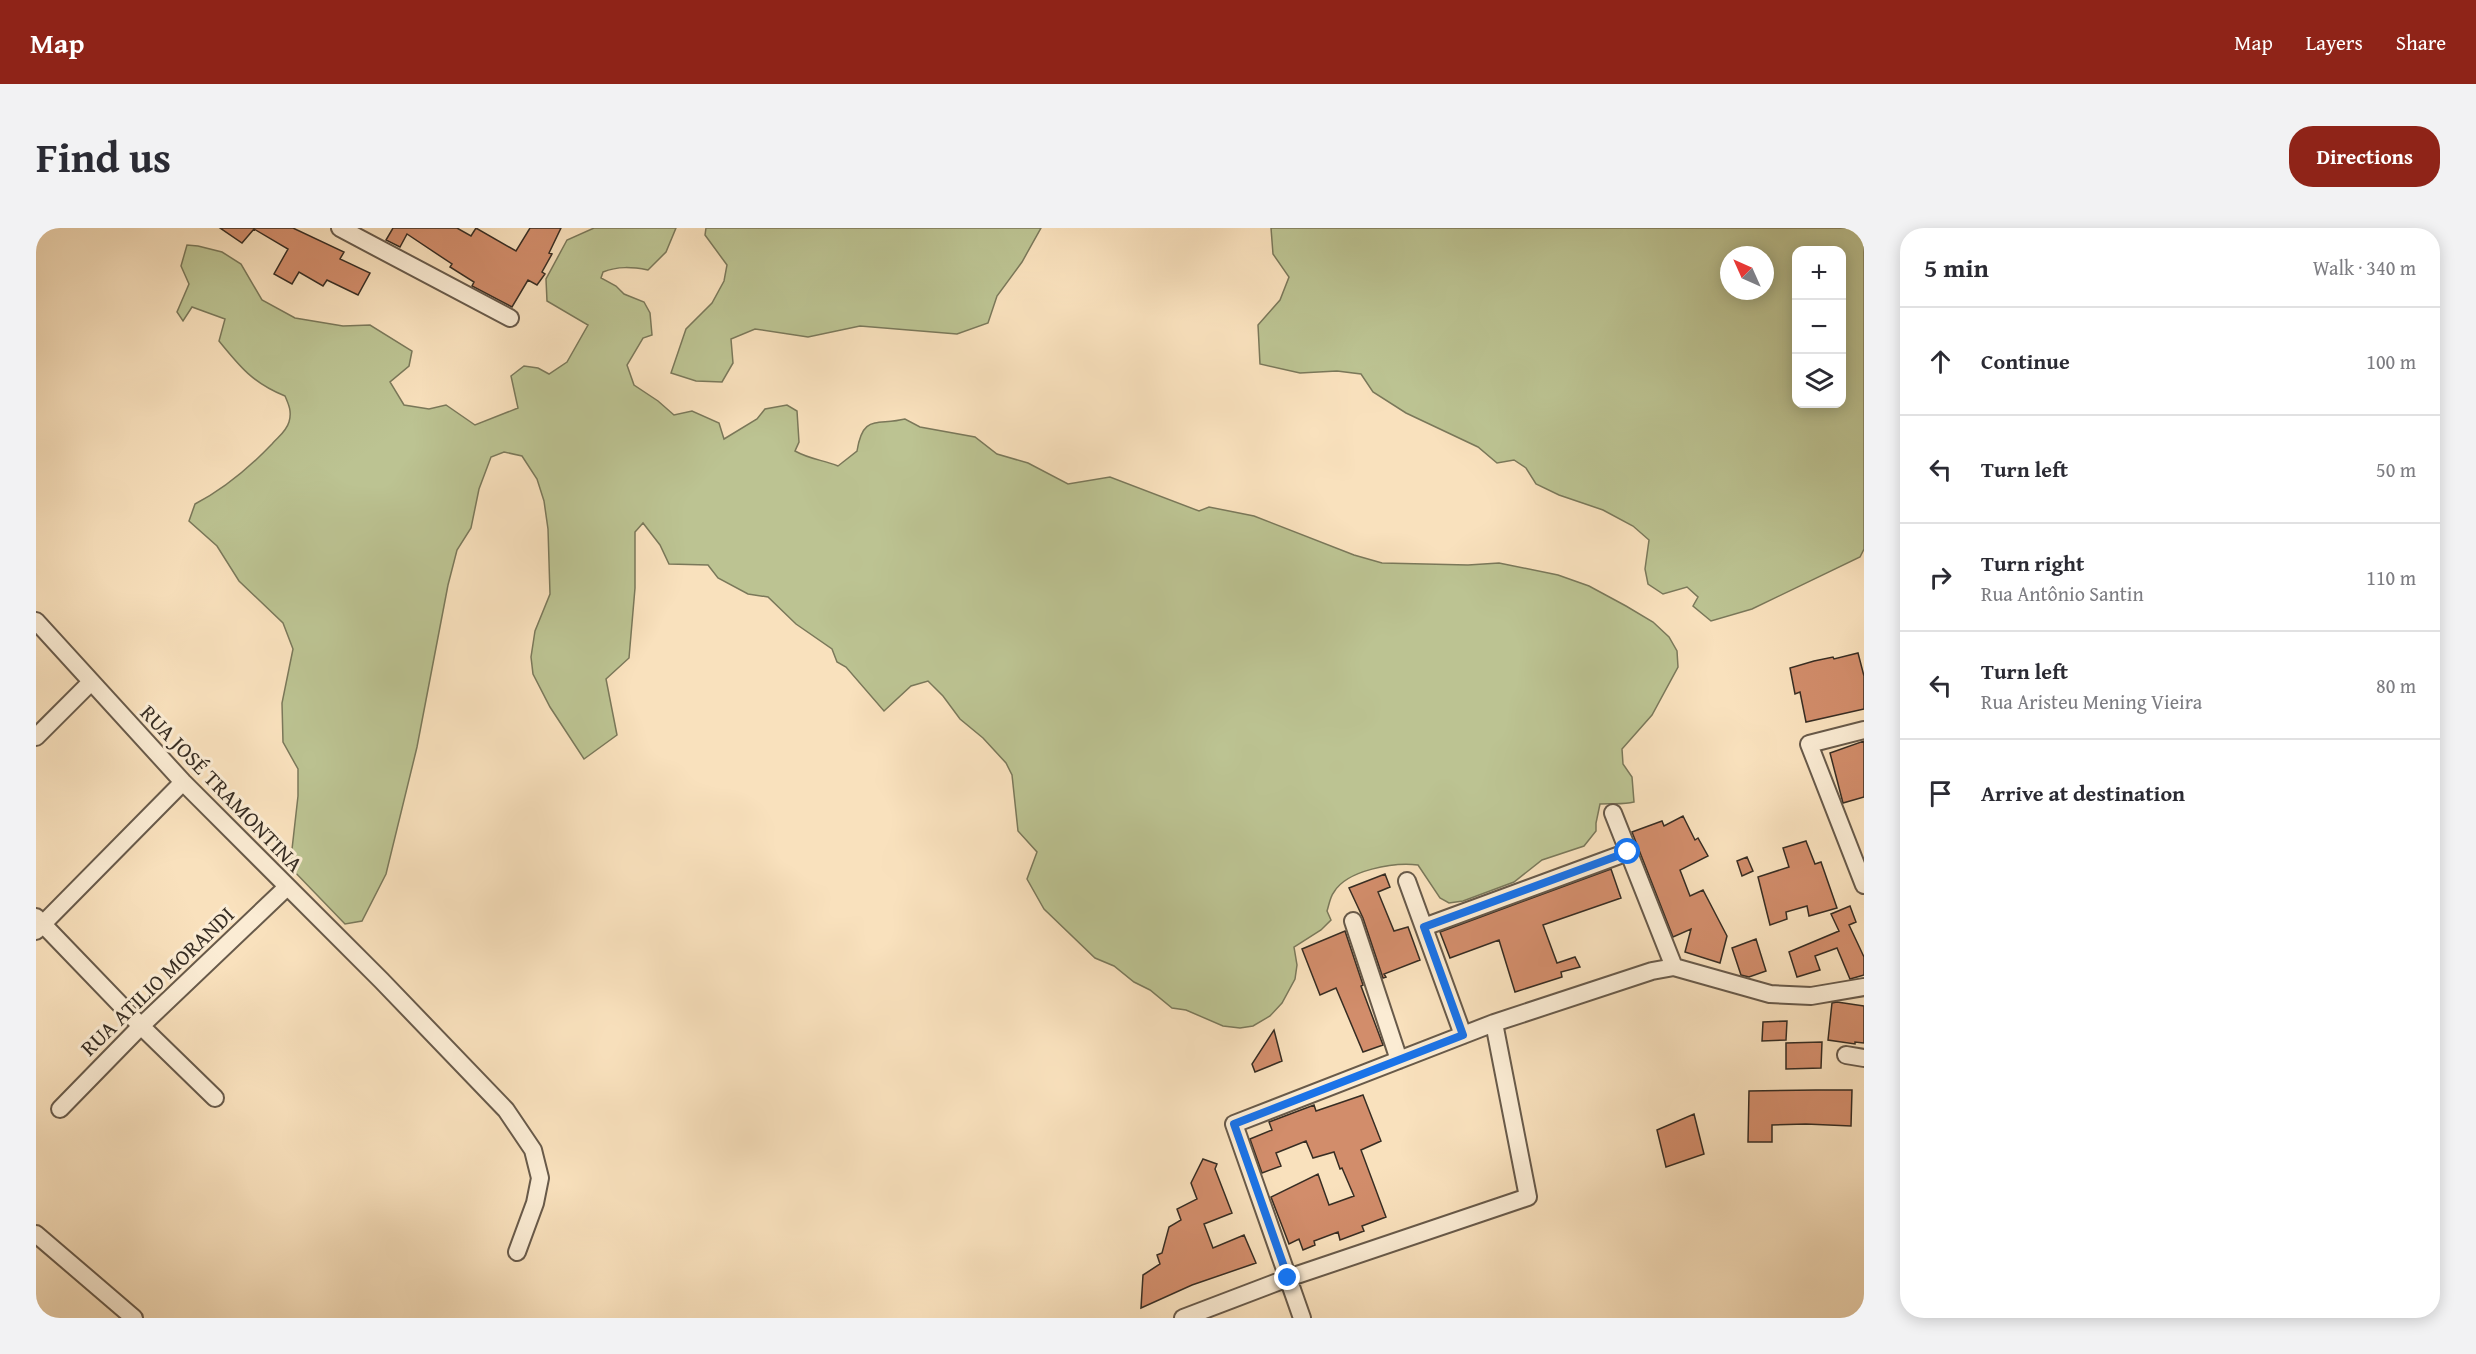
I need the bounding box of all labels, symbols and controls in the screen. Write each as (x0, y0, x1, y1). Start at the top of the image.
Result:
text: Map (30, 22, 84, 63)
text: Map (2234, 27, 2273, 58)
text: Layers (2306, 27, 2363, 58)
text: Share (2396, 27, 2446, 58)
text: Find us (36, 126, 171, 187)
button: Directions (2289, 126, 2440, 187)
north arrow (1720, 246, 1774, 300)
map controls (1792, 246, 1846, 408)
button: + (1792, 246, 1846, 300)
text: 5 min (1924, 248, 1989, 287)
text: Walk · 340 m (2313, 253, 2416, 282)
button: − (1792, 300, 1846, 354)
icon: ahead (1924, 345, 1957, 378)
text: Continue (1981, 345, 2070, 377)
text: 100 m (2366, 347, 2416, 376)
button: layers (1792, 354, 1846, 408)
icon: left (1924, 453, 1957, 486)
text: Turn left (1981, 453, 2068, 485)
text: 50 m (2376, 455, 2416, 484)
text: Turn right (1981, 547, 2084, 579)
icon: right (1924, 561, 1957, 594)
text: 110 m (2366, 563, 2416, 592)
text: Rua Antônio Santin (1981, 579, 2144, 608)
text: Turn left (1981, 655, 2068, 687)
icon: left (1924, 669, 1957, 702)
text: 80 m (2376, 671, 2416, 700)
text: Rua Aristeu Mening Vieira (1981, 687, 2202, 716)
street label: RUA JOSÉ TRAMONTINA (133, 697, 311, 880)
icon: arrive (1924, 777, 1957, 810)
text: Arrive at destination (1981, 777, 2185, 809)
route start (1614, 838, 1640, 864)
street label: RUA ATILIO MORANDI (73, 899, 241, 1063)
route end (1274, 1264, 1300, 1290)

